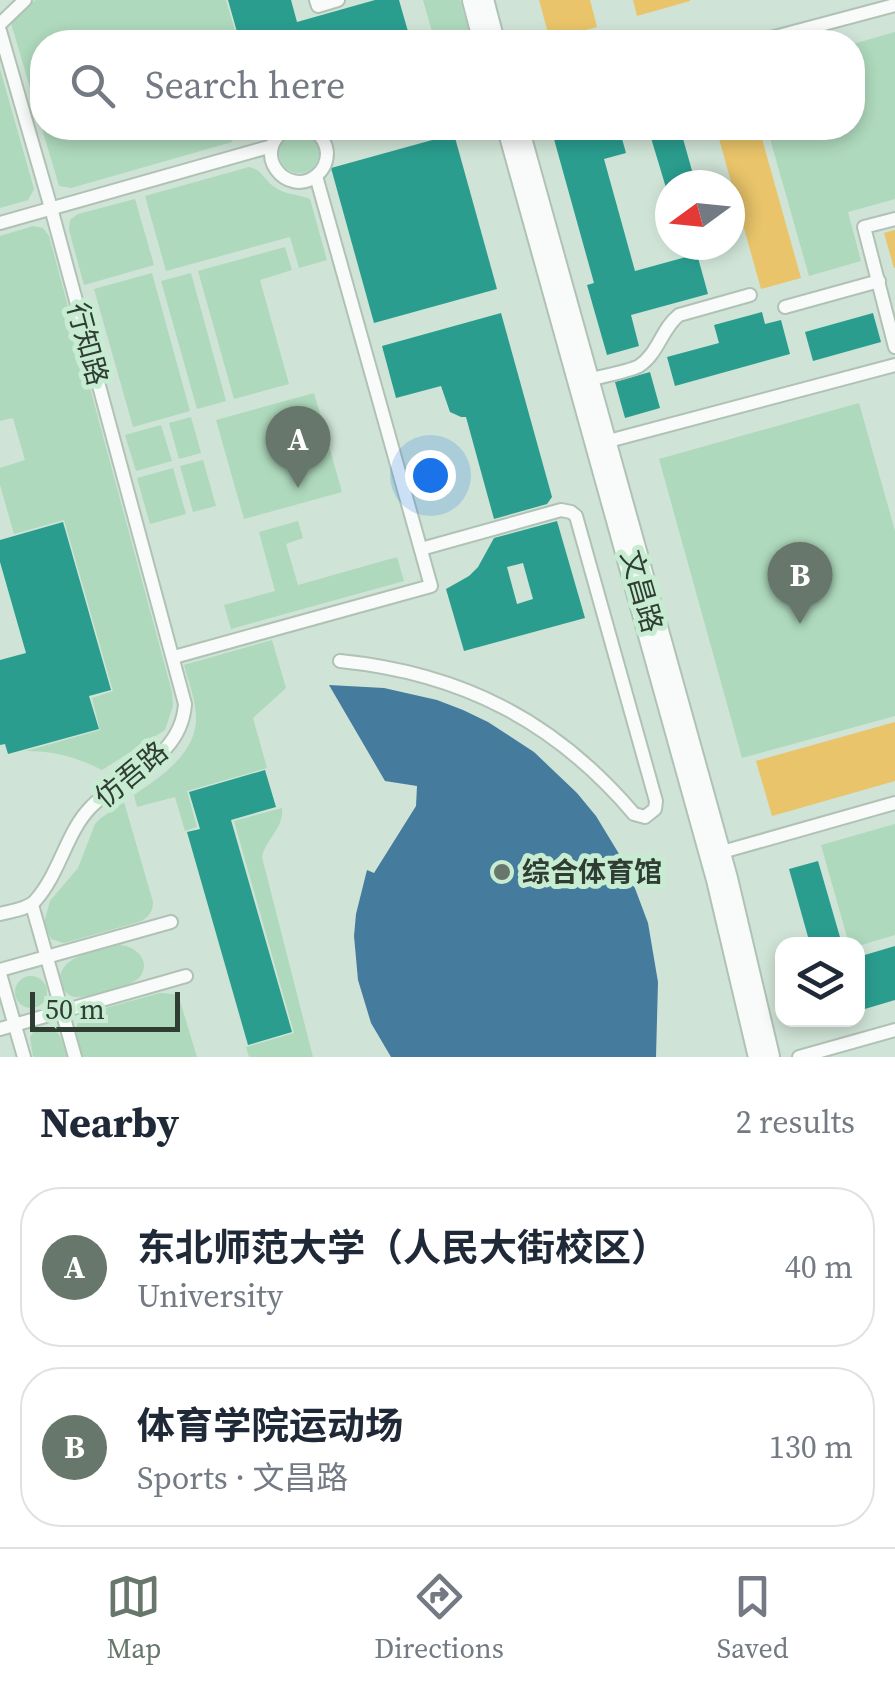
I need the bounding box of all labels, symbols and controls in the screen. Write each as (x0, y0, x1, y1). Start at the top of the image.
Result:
search box (30, 30, 865, 140)
icon: search (65, 58, 120, 113)
text: Search here (145, 59, 345, 111)
north arrow (655, 170, 745, 260)
street label: 行知路 (59, 299, 117, 389)
pin: A (266, 406, 330, 488)
your location (405, 450, 456, 501)
pin: B (768, 542, 832, 624)
street label: 文昌路 (612, 545, 672, 637)
street label: 仿吾路 (87, 732, 175, 816)
place label: 综合体育馆 (522, 853, 662, 891)
marker: 综合体育馆 (491, 861, 513, 883)
map controls (775, 937, 865, 1027)
button: layers (775, 937, 865, 1027)
scale bar (30, 987, 180, 1032)
text: 50 m (45, 990, 105, 1028)
text: Nearby (40, 1093, 179, 1151)
text: 2 results (736, 1100, 855, 1144)
text: 东北师范大学（人民大街校区） (137, 1222, 669, 1274)
text: A (64, 1245, 85, 1289)
text: 40 m (785, 1245, 853, 1289)
text: University (137, 1274, 283, 1318)
text: 体育学院运动场 (137, 1400, 403, 1452)
text: B (64, 1425, 85, 1469)
text: 130 m (769, 1425, 853, 1469)
text: Sports · 文昌路 (137, 1456, 348, 1500)
tab: Map (106, 1569, 161, 1667)
tab: Directions (374, 1569, 504, 1667)
tab: Saved (717, 1569, 789, 1667)

